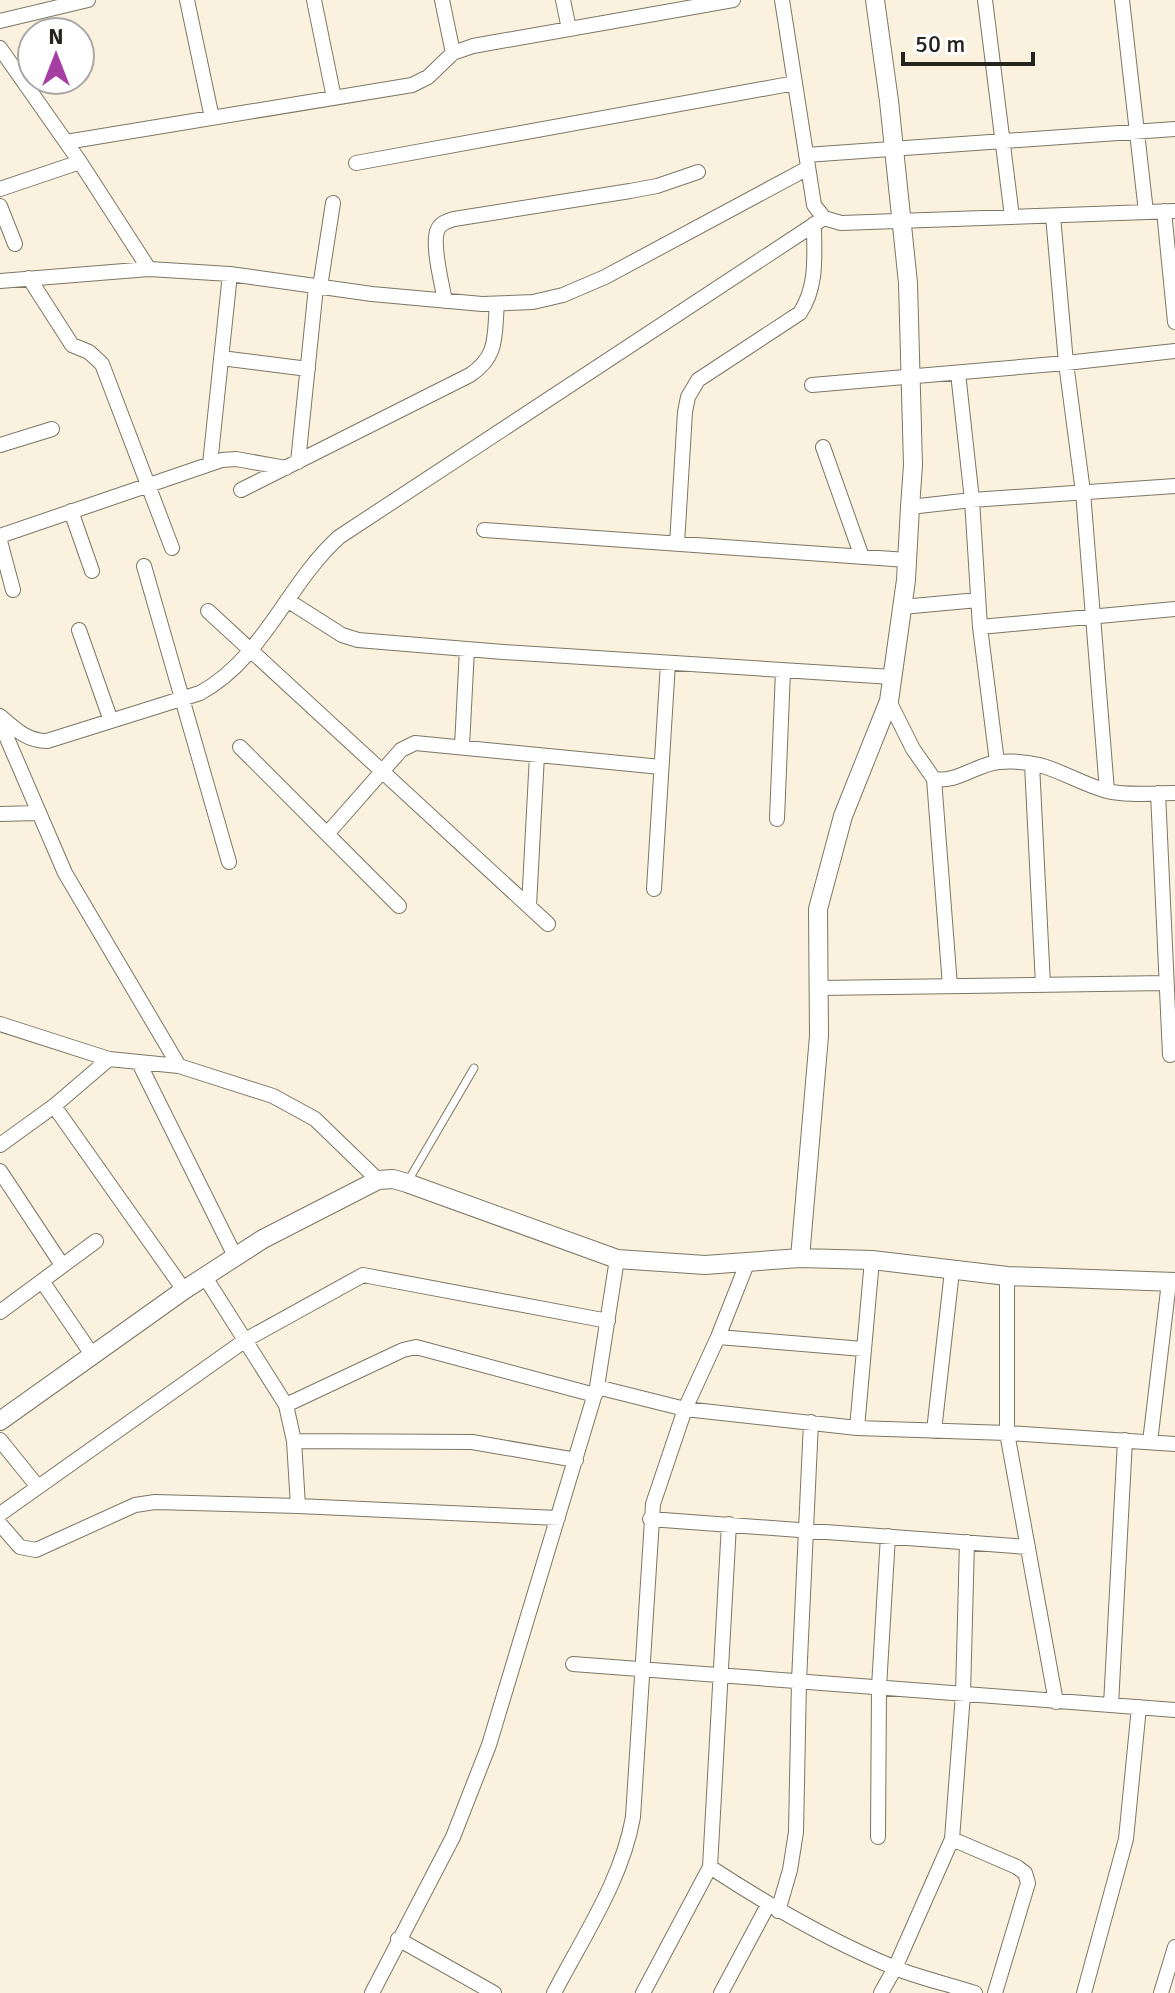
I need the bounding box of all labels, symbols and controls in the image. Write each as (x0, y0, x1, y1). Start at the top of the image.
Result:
north arrow (16, 16, 96, 96)
scale bar (903, 16, 1033, 66)
text: N (48, 23, 64, 50)
text: 50 m (915, 29, 965, 59)

